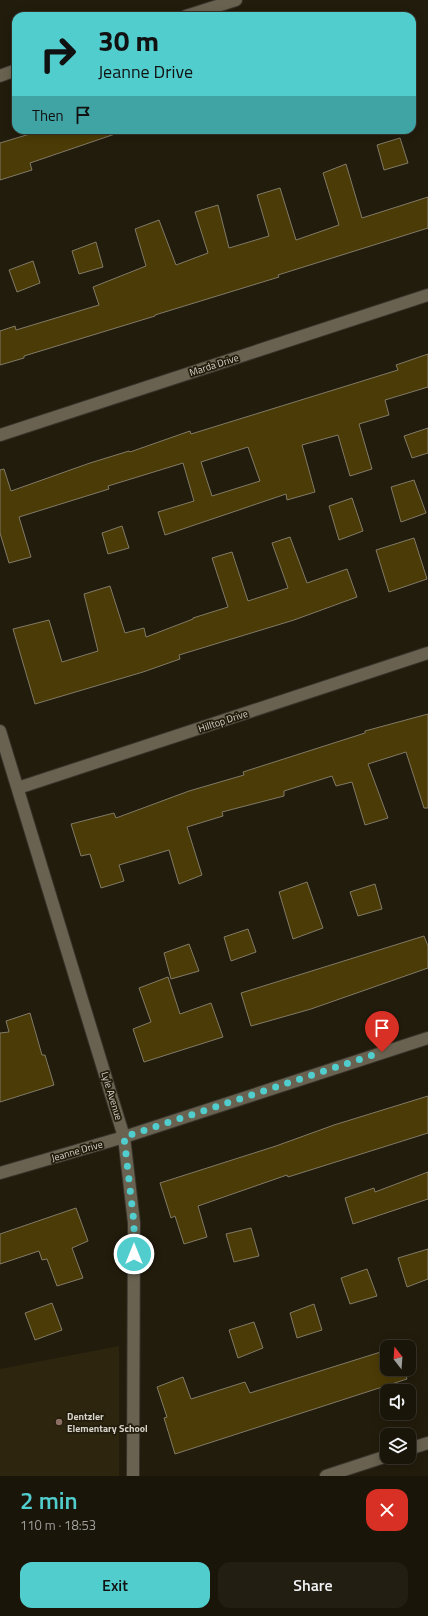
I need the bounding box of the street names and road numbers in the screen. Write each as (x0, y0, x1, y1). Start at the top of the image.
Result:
street label: Marda Drive (187, 350, 241, 380)
street label: Hilltop Drive (196, 706, 250, 736)
street label: Lyle Avenue (98, 1070, 126, 1122)
street label: Jeanne Drive (50, 1137, 104, 1165)

